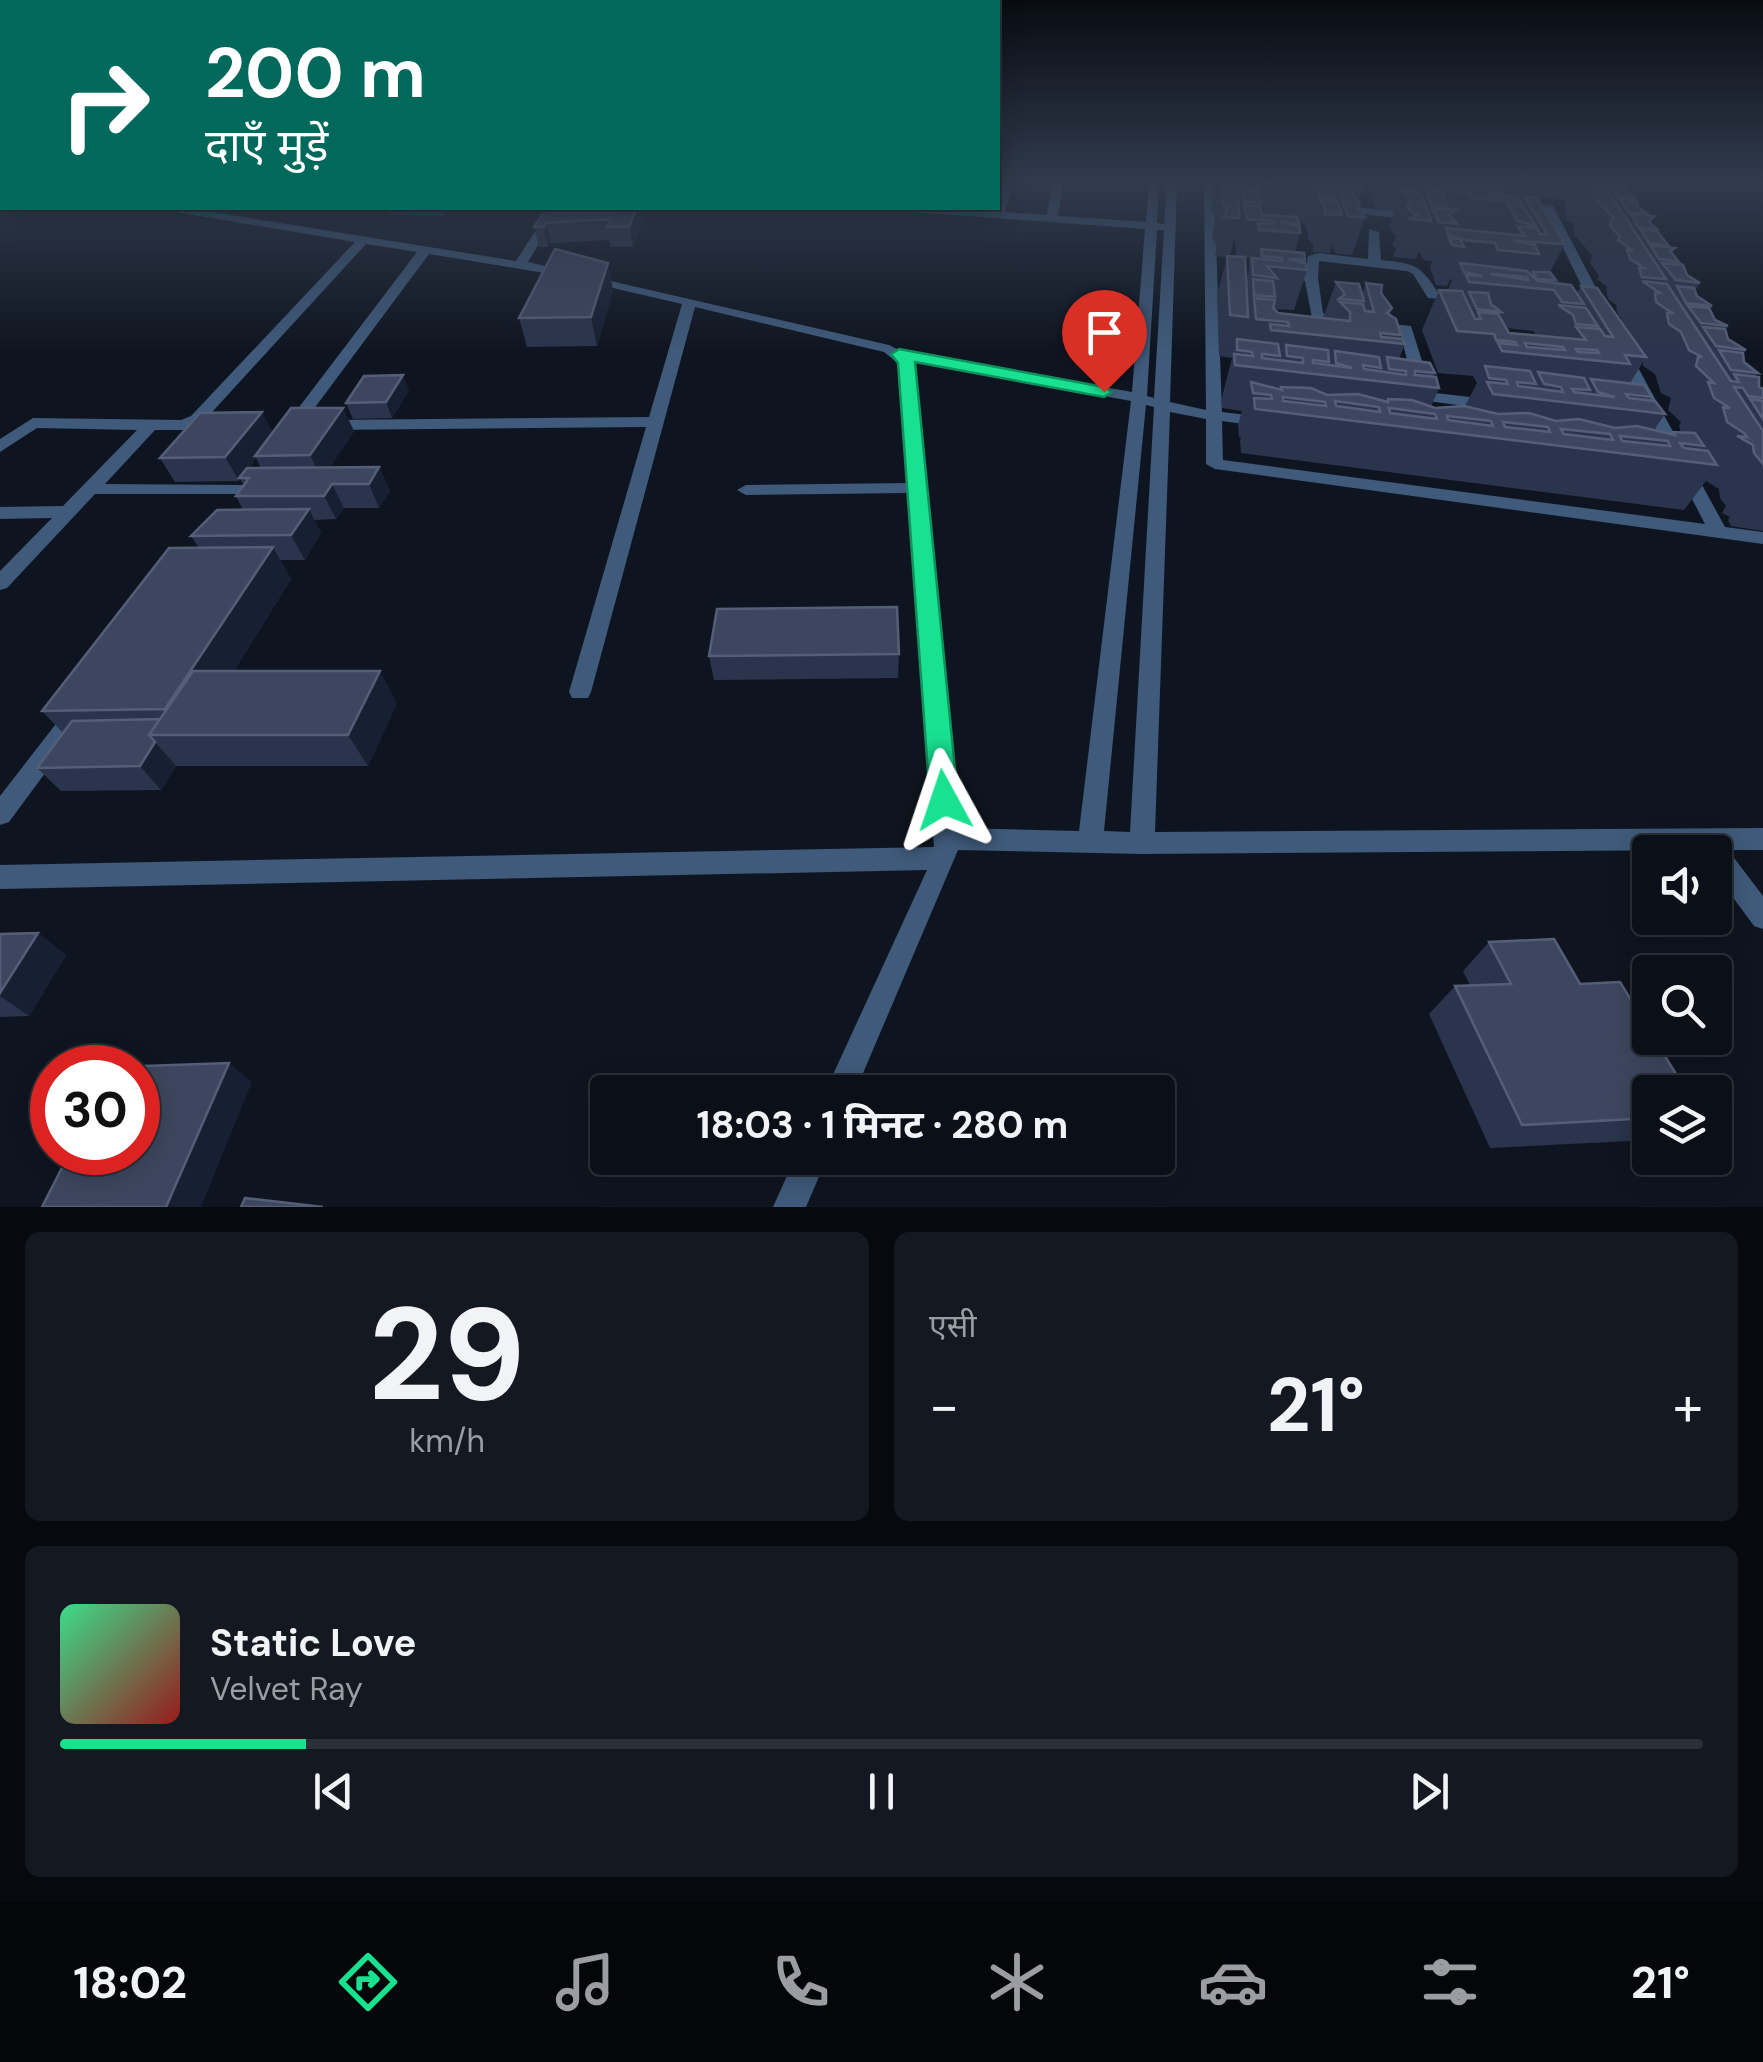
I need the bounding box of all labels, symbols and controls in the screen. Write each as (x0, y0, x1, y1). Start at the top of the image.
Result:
text: 200 m (205, 28, 426, 119)
icon: right (40, 40, 170, 170)
text: दाएँ मुड़ें (205, 116, 328, 175)
pin (1062, 290, 1147, 393)
icon: arrive (1077, 305, 1132, 360)
position arrow (892, 748, 996, 852)
map controls (1632, 835, 1732, 1175)
button: sound (1632, 835, 1732, 935)
button: search (1632, 955, 1732, 1055)
speed limit sign: 30 (30, 1045, 160, 1175)
button: layers (1632, 1075, 1732, 1175)
text: 18:03 · 1 मिनट · 280 m (697, 1100, 1068, 1150)
text: 29 (368, 1270, 526, 1439)
text: एसी (929, 1305, 977, 1347)
text: 21° (1267, 1357, 1365, 1454)
text: − (929, 1370, 959, 1442)
text: + (1673, 1370, 1703, 1442)
text: km/h (409, 1420, 485, 1462)
text: Static Love (210, 1618, 416, 1668)
text: Velvet Ray (210, 1668, 363, 1710)
icon: previous (306, 1764, 361, 1819)
icon: pause (854, 1764, 909, 1819)
icon: next (1402, 1764, 1457, 1819)
icon: directions (333, 1947, 403, 2017)
icon: music (550, 1947, 620, 2017)
icon: phone (766, 1947, 836, 2017)
icon: climate (982, 1947, 1052, 2017)
icon: car (1198, 1947, 1268, 2017)
icon: filters (1415, 1947, 1485, 2017)
text: 18:02 (73, 1953, 187, 2012)
text: 21° (1631, 1953, 1690, 2012)

